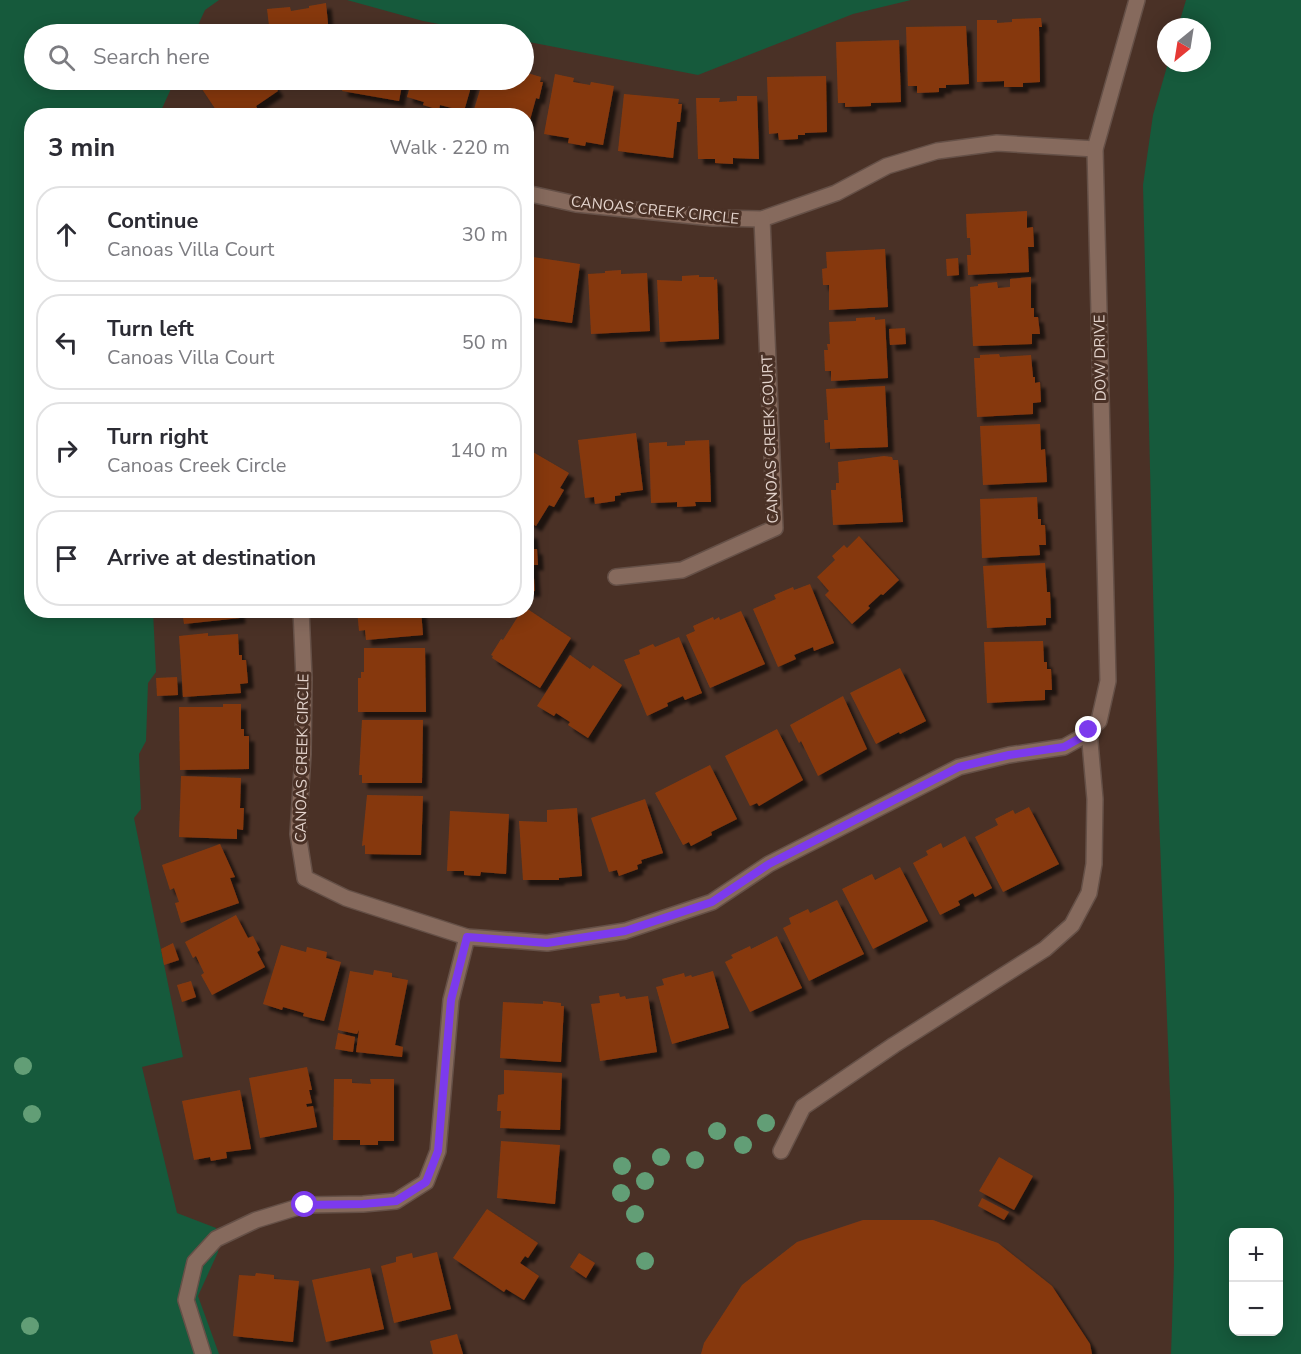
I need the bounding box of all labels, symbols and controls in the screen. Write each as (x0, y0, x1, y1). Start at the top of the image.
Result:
north arrow (1157, 18, 1211, 72)
search box (24, 24, 534, 90)
icon: search (45, 41, 78, 74)
text: Search here (93, 42, 210, 72)
text: 3 min (48, 130, 115, 165)
text: Walk · 220 m (390, 134, 510, 161)
street label: CANOAS CREEK CIRCLE (570, 191, 740, 229)
text: Continue (107, 206, 198, 236)
icon: ahead (50, 218, 83, 251)
text: 30 m (462, 221, 508, 248)
text: Canoas Villa Court (107, 236, 274, 263)
text: Turn left (107, 314, 194, 344)
street label: DOW DRIVE (1089, 314, 1111, 402)
icon: left (50, 326, 83, 359)
text: 50 m (462, 329, 508, 356)
text: Canoas Villa Court (107, 344, 274, 371)
street label: CANOAS CREEK COURT (757, 354, 783, 524)
text: Turn right (107, 422, 208, 452)
icon: right (50, 434, 83, 467)
text: 140 m (450, 437, 508, 464)
text: Canoas Creek Circle (107, 452, 286, 479)
icon: arrive (50, 542, 83, 575)
text: Arrive at destination (107, 543, 316, 573)
street label: CANOAS CREEK CIRCLE (291, 673, 313, 843)
route end (1075, 716, 1101, 742)
route start (291, 1191, 317, 1217)
map controls (1229, 1228, 1283, 1336)
button: + (1229, 1228, 1283, 1282)
button: − (1229, 1282, 1283, 1336)

